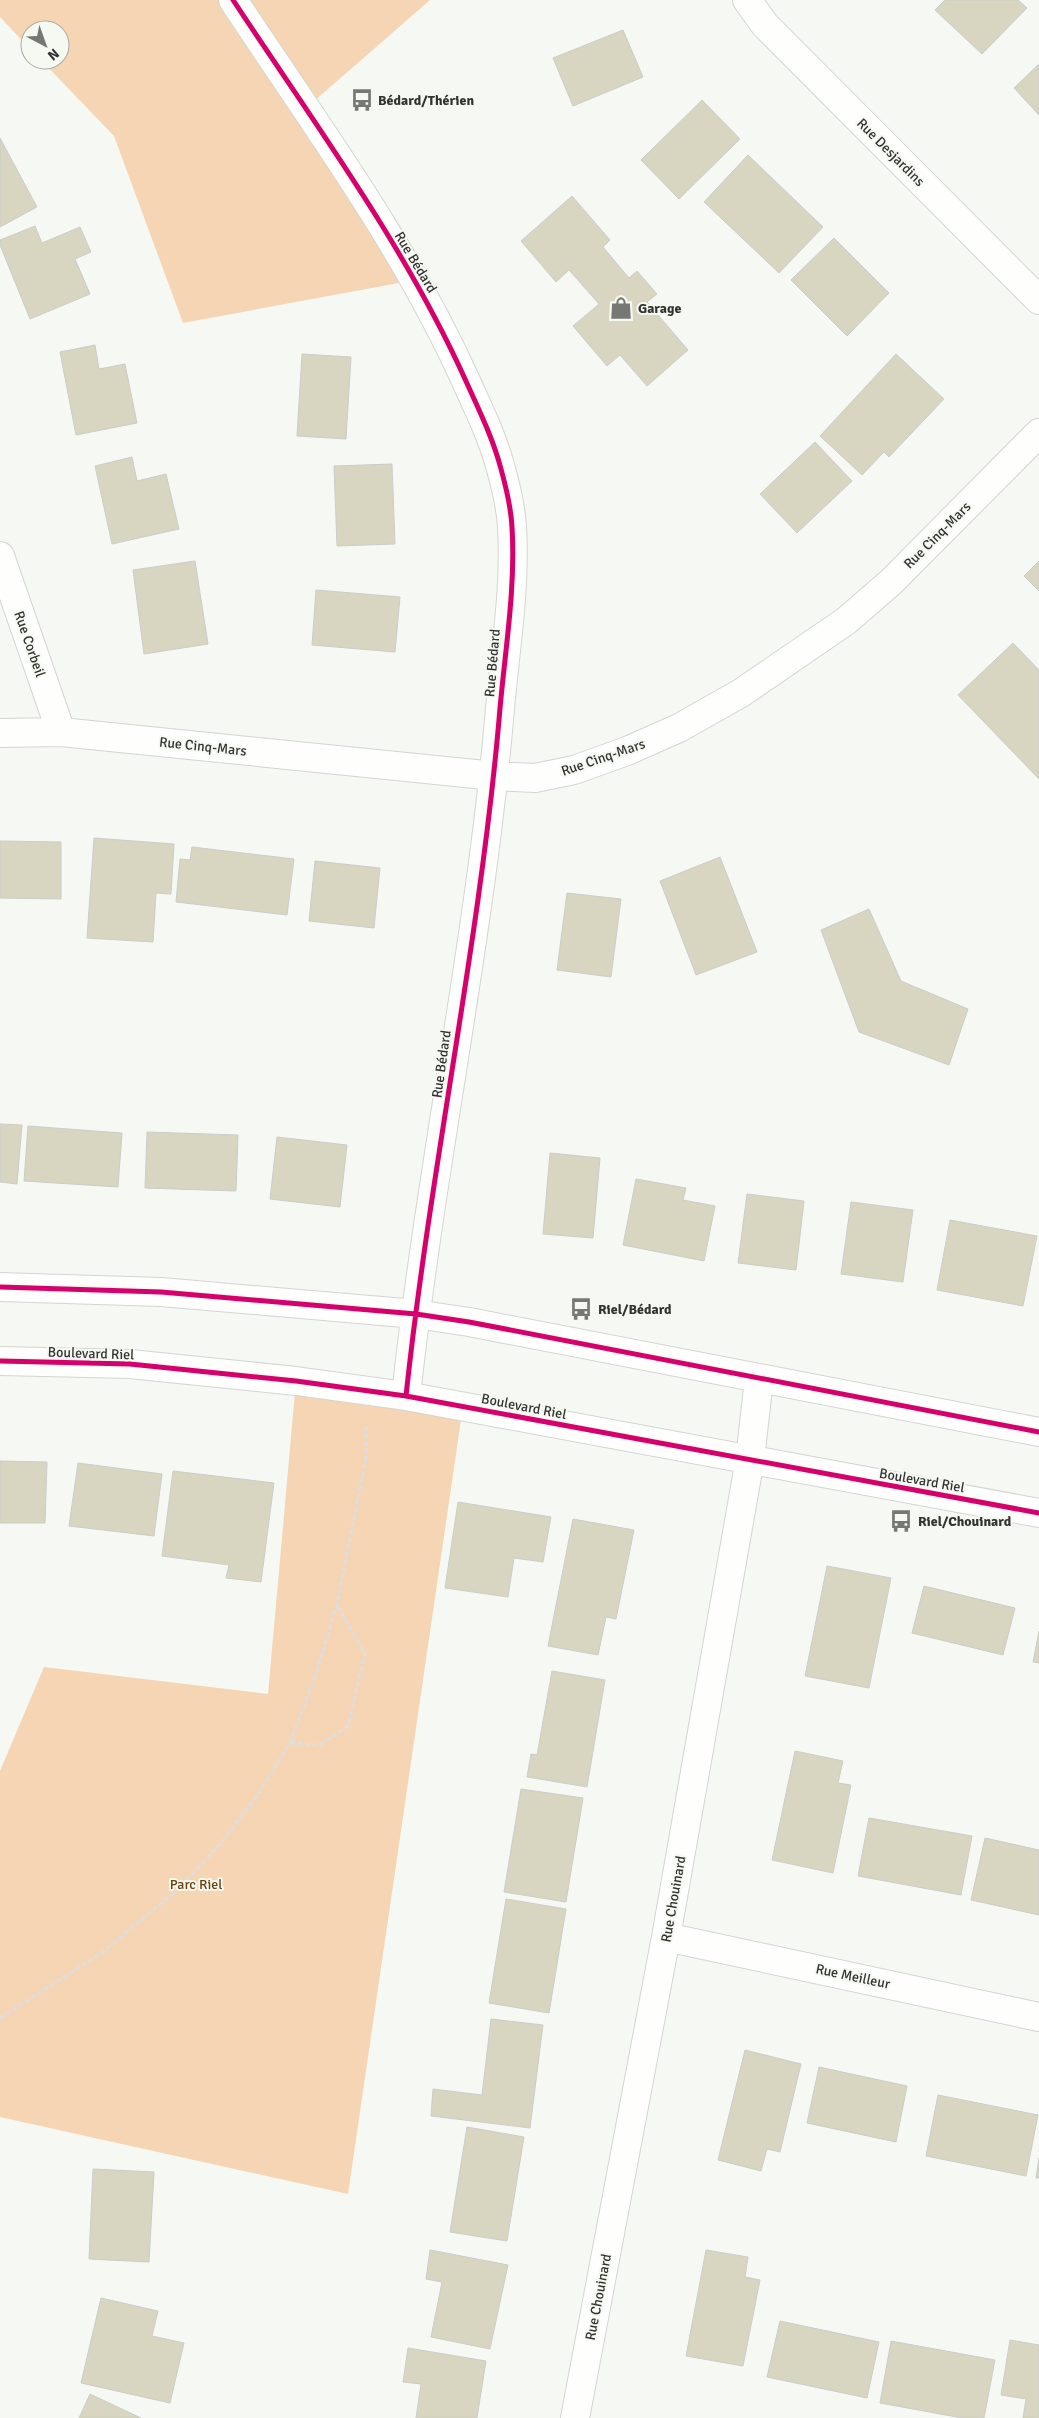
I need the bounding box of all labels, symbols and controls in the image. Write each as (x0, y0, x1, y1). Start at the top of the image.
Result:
north arrow (20, 20, 70, 70)
text: N (44, 45, 62, 64)
bus stop icon: Bédard/Thérien (349, 87, 375, 113)
place label: Bédard/Thérien (378, 92, 474, 109)
street label: Rue Desjardins (853, 115, 928, 190)
street label: Rue Bédard (391, 229, 440, 296)
shop icon: Garage (608, 295, 634, 321)
place label: Garage (638, 300, 681, 317)
street label: Rue Cinq-Mars (900, 498, 974, 572)
street label: Rue Corbeil (10, 609, 49, 679)
street label: Rue Bédard (481, 628, 504, 698)
street label: Rue Cinq-Mars (158, 733, 247, 760)
street label: Rue Cinq-Mars (559, 735, 647, 780)
street label: Rue Bédard (428, 1029, 455, 1099)
bus stop icon: Riel/Bédard (568, 1296, 594, 1322)
place label: Riel/Bédard (598, 1301, 672, 1318)
street label: Boulevard Riel (47, 1343, 135, 1364)
street label: Boulevard Riel (480, 1390, 568, 1423)
street label: Boulevard Riel (878, 1465, 966, 1496)
bus stop icon: Riel/Chouinard (888, 1508, 914, 1534)
place label: Riel/Chouinard (918, 1513, 1012, 1530)
street label: Rue Chouinard (658, 1854, 689, 1944)
park label: Parc Riel (170, 1876, 222, 1893)
street label: Rue Meilleur (814, 1960, 892, 1993)
street label: Rue Chouinard (582, 2252, 615, 2342)

